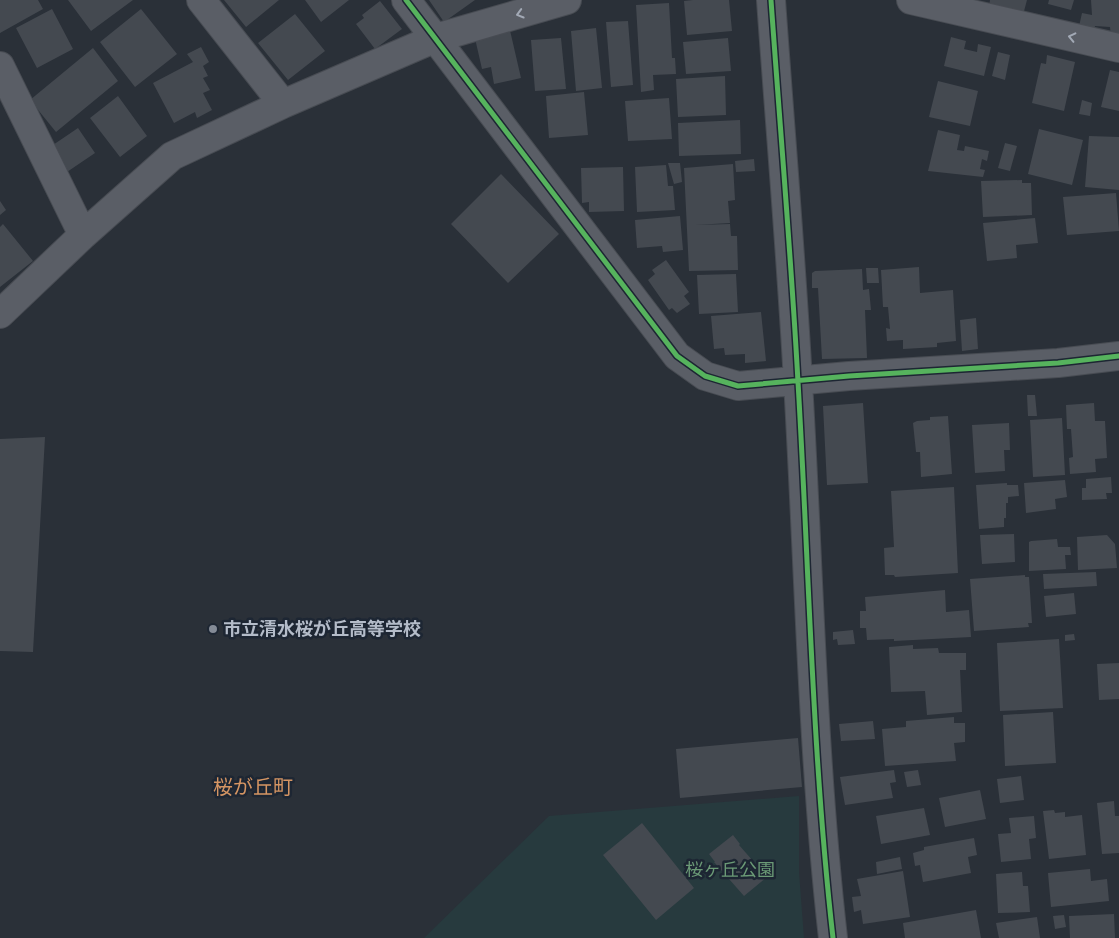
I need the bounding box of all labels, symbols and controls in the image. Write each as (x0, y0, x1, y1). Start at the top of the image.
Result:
one-way arrow (516, 8, 524, 18)
one-way arrow (1067, 32, 1076, 43)
place label: 市立清水桜が丘高等学校 (223, 618, 421, 639)
marker: 市立清水桜が丘高等学校 (207, 623, 219, 635)
district label: 桜が丘町 (213, 775, 293, 799)
park label: 桜ヶ丘公園 (685, 859, 775, 880)

